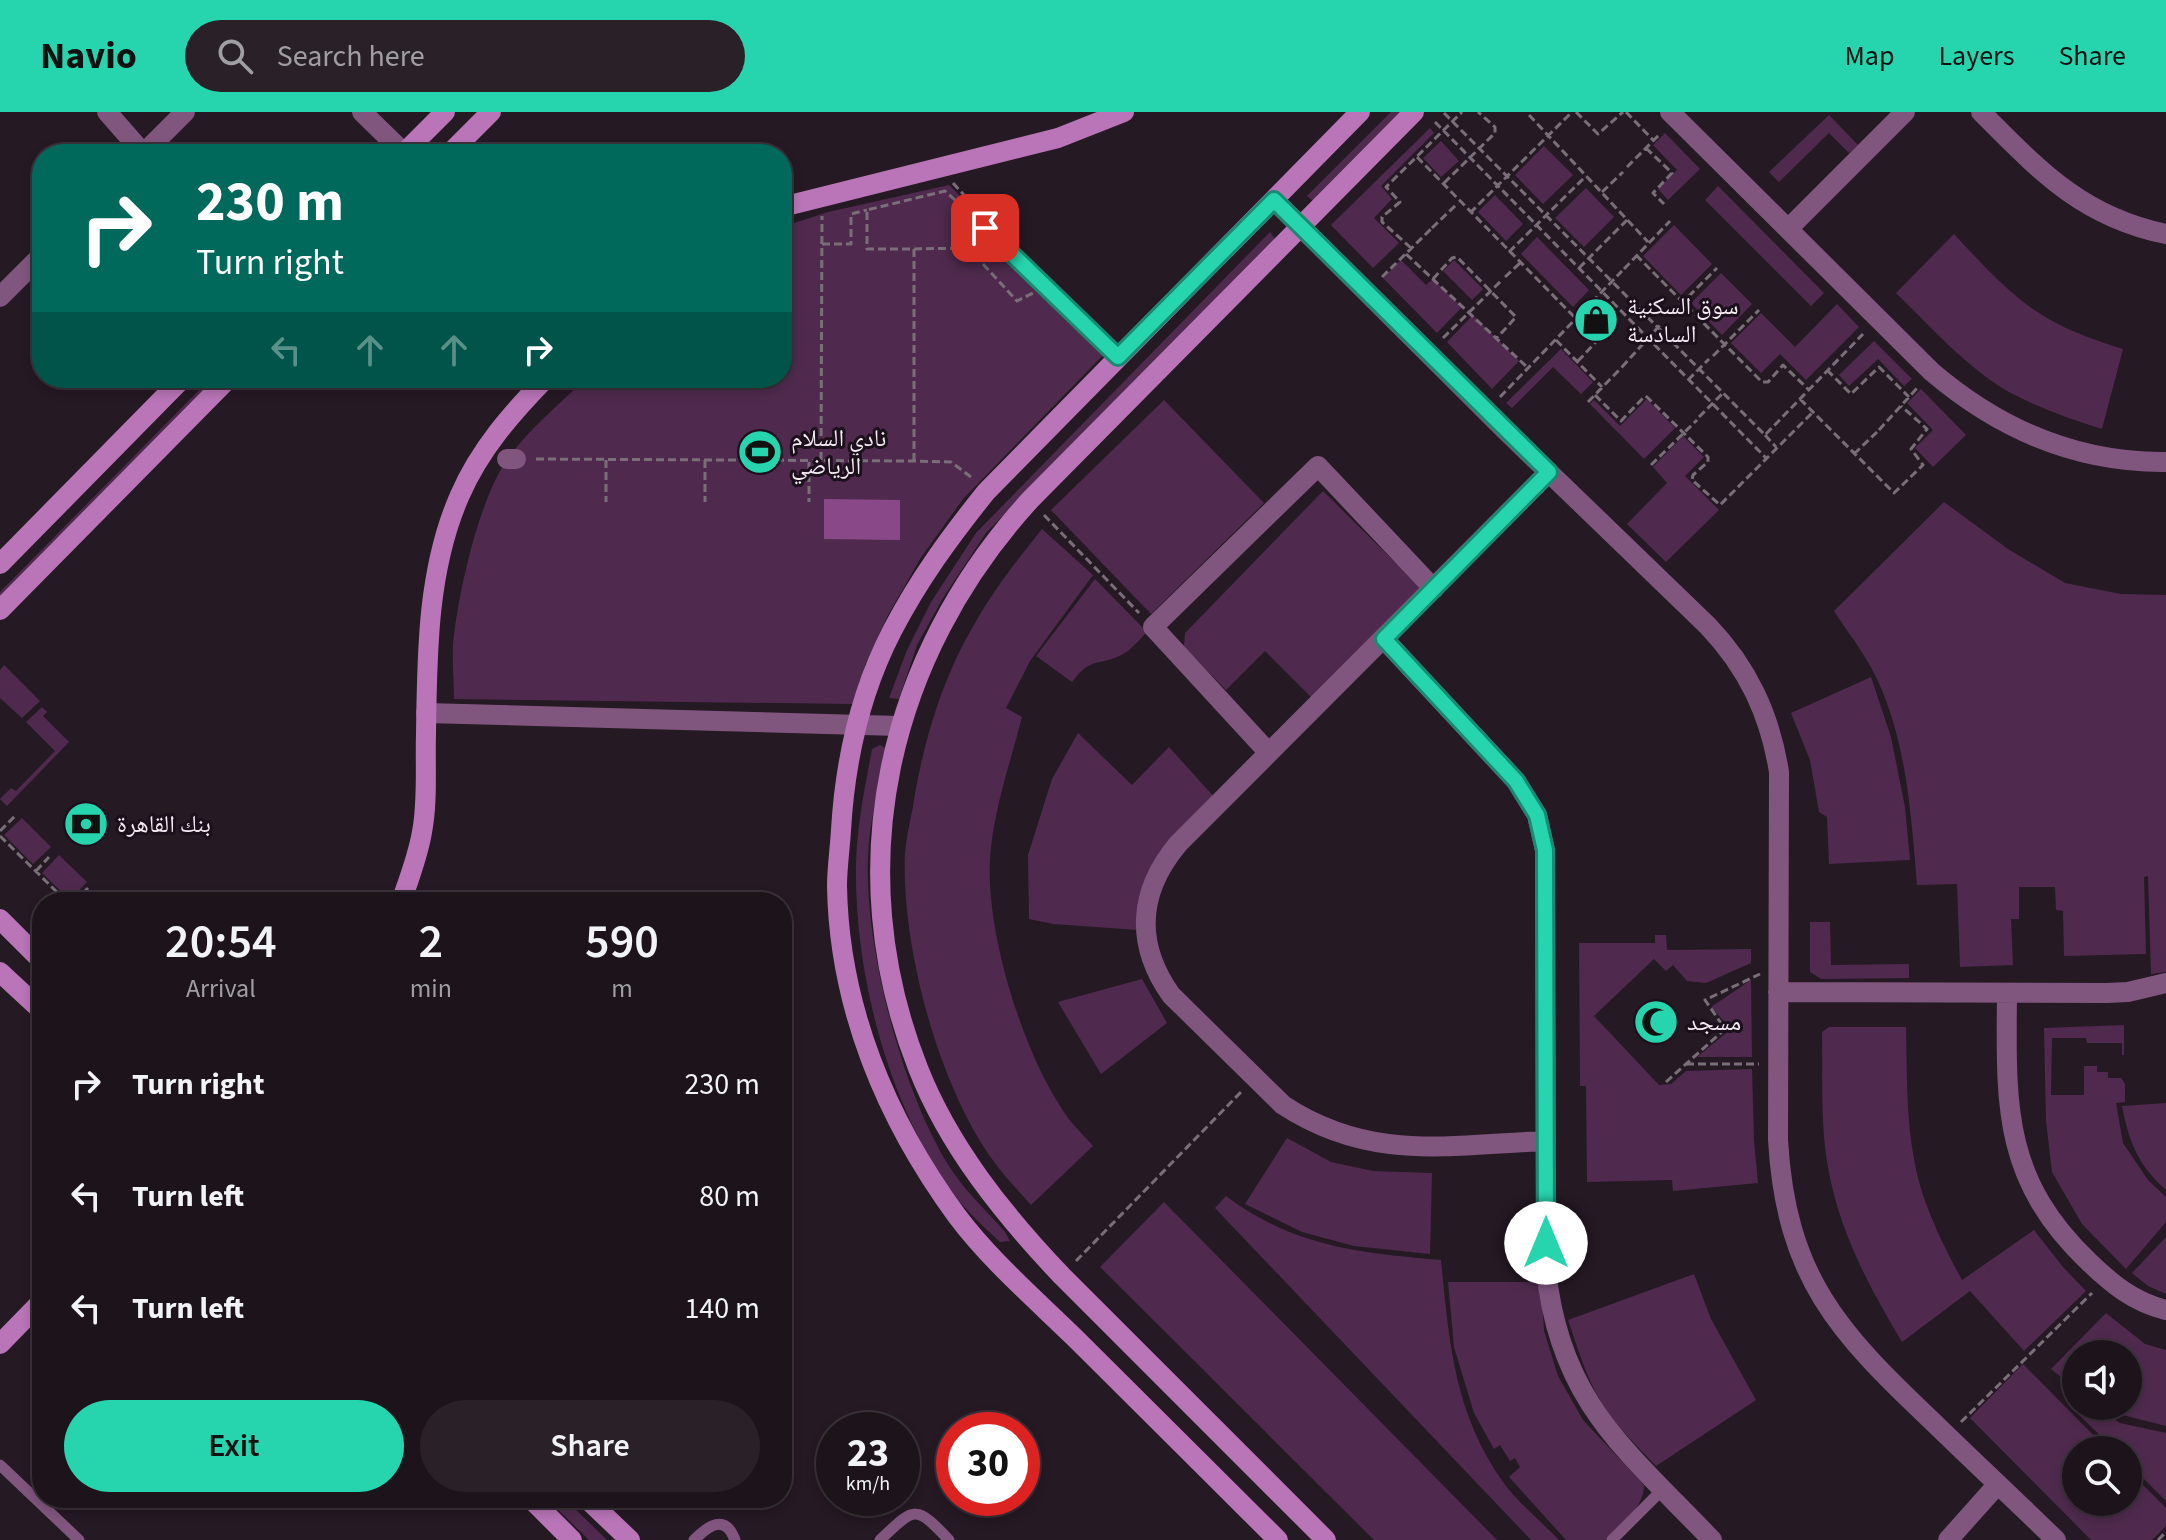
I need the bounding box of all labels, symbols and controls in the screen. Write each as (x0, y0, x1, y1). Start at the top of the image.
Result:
search box (185, 20, 745, 92)
text: Navio (40, 29, 137, 83)
icon: search (213, 34, 257, 78)
text: Search here (277, 35, 425, 78)
text: Map (1844, 36, 1894, 76)
text: Layers (1938, 36, 2014, 76)
text: Share (2058, 36, 2126, 76)
text: 230 m (196, 163, 344, 242)
icon: right (64, 176, 168, 280)
pin (951, 194, 1019, 262)
icon: arrive (963, 206, 1007, 250)
text: Turn right (196, 237, 344, 288)
place label: سوق السكنية السادسة (1627, 289, 1739, 352)
shop icon: سوق السكنية السادسة (1572, 296, 1620, 344)
icon: left (264, 328, 308, 372)
icon: ahead (348, 328, 392, 372)
icon: ahead (432, 328, 476, 372)
icon: right (516, 328, 560, 372)
place label: نادي السلام الرياضي (791, 421, 886, 485)
sports icon: نادي السلام الرياضي (736, 428, 784, 476)
bank icon: بنك القاهرة (62, 800, 110, 848)
place label: بنك القاهرة (117, 807, 211, 842)
text: 20:54 (165, 908, 277, 976)
text: 2 (419, 908, 443, 976)
text: 590 (585, 908, 659, 976)
text: Arrival (186, 970, 256, 1007)
text: min (410, 970, 452, 1007)
text: m (611, 970, 633, 1007)
mosque icon: مسجد (1632, 998, 1680, 1046)
place label: مسجد (1687, 1005, 1741, 1040)
icon: right (64, 1062, 108, 1106)
text: Turn right (132, 1063, 264, 1106)
text: 230 m (684, 1063, 760, 1106)
icon: left (64, 1174, 108, 1218)
text: Turn left (132, 1175, 244, 1218)
text: 80 m (699, 1175, 760, 1218)
position arrow (1504, 1201, 1588, 1285)
icon: left (64, 1286, 108, 1330)
text: Turn left (132, 1287, 244, 1330)
text: 140 m (684, 1287, 760, 1330)
map controls (2062, 1340, 2142, 1516)
button: sound (2062, 1340, 2142, 1420)
button: Exit (64, 1400, 404, 1492)
button: Share (420, 1400, 760, 1492)
speed limit sign: 30 (936, 1412, 1040, 1516)
text: 23 (847, 1425, 889, 1482)
button: search (2062, 1436, 2142, 1516)
text: km/h (846, 1470, 890, 1498)

